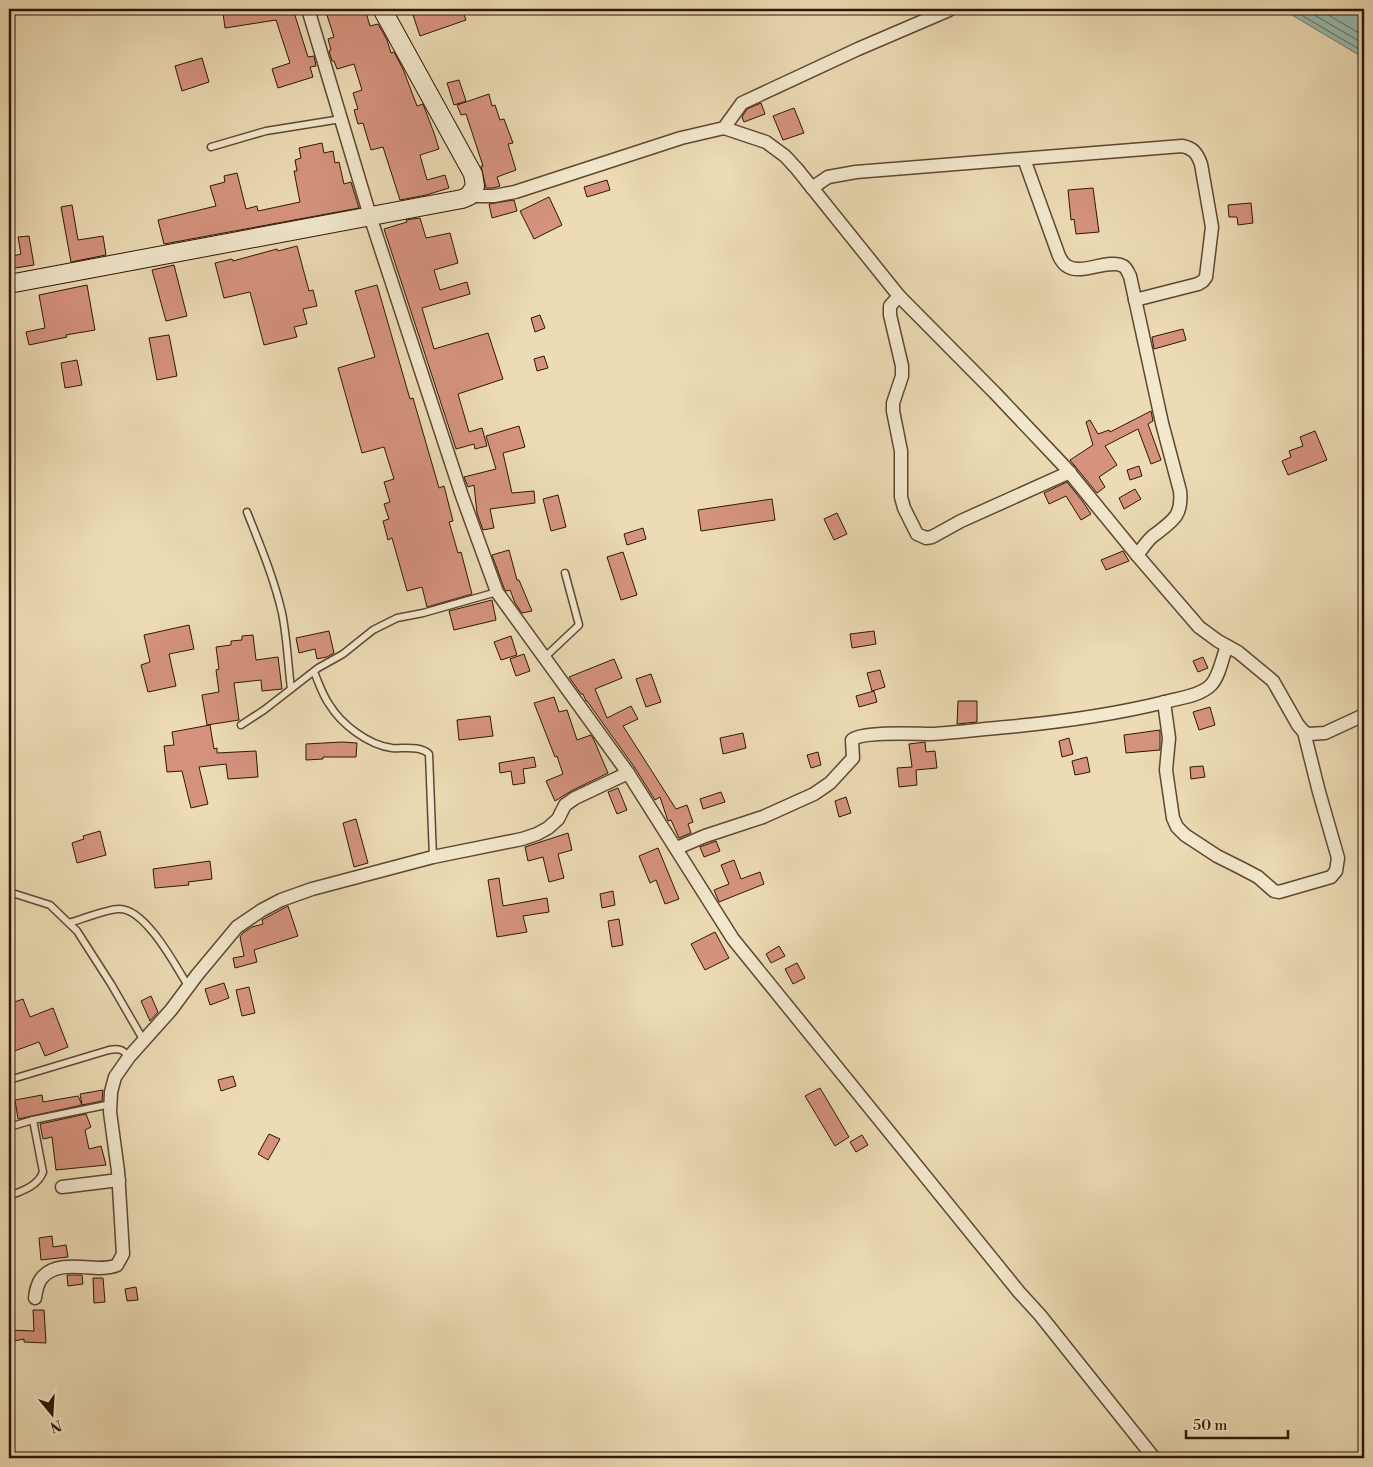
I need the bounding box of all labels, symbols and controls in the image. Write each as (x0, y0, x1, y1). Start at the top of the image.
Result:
north arrow (28, 1390, 78, 1440)
scale bar (1186, 1407, 1288, 1439)
text: N (48, 1415, 64, 1436)
text: 50 m (1193, 1416, 1227, 1435)

